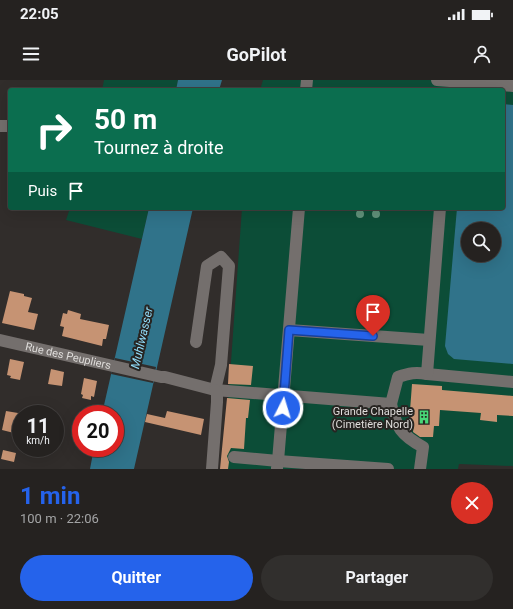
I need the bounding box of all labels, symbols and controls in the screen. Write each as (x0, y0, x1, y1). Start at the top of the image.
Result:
text: 22:05 (20, 5, 59, 23)
icon: menu (20, 43, 42, 65)
icon: person (471, 43, 493, 65)
text: GoPilot (227, 44, 286, 65)
text: 50 m (94, 103, 157, 136)
icon: right (28, 104, 80, 156)
text: Tournez à droite (94, 137, 223, 158)
icon: arrive (65, 180, 87, 202)
text: Puis (28, 182, 57, 200)
map controls (461, 222, 501, 262)
button: search (461, 222, 501, 262)
pin (356, 295, 390, 336)
icon: arrive (362, 301, 384, 323)
water label: Muhlwasser (128, 305, 156, 370)
street label: Rue des Peupliers (24, 340, 113, 372)
position arrow (262, 387, 304, 429)
speed limit sign: 20 (72, 405, 124, 457)
place label: Grande Chapelle (Cimetière Nord) (332, 405, 413, 431)
building icon: Grande Chapelle (Cimetière Nord) (416, 409, 432, 425)
text: 11 (27, 414, 49, 438)
text: km/h (26, 435, 50, 446)
text: 1 min (20, 482, 80, 510)
button: close (451, 482, 493, 524)
text: 100 m · 22:06 (20, 511, 99, 526)
button: Quitter (20, 555, 253, 601)
button: Partager (261, 555, 493, 601)

